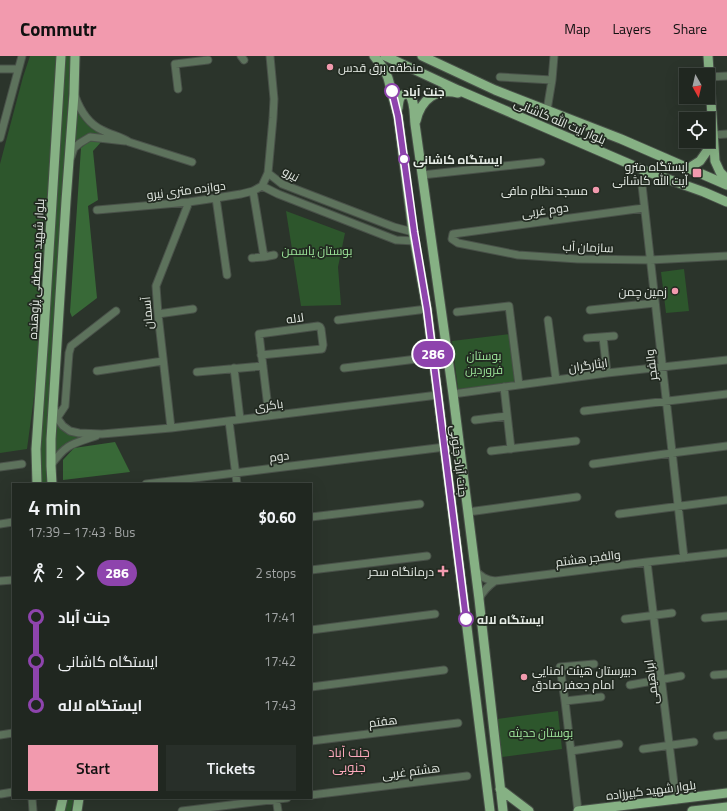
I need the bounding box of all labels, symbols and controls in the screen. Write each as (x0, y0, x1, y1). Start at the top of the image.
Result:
text: Commutr (20, 14, 97, 43)
text: Map (564, 18, 590, 39)
text: Layers (612, 18, 651, 39)
text: Share (673, 18, 707, 39)
place label: منطقه برق قدس (338, 58, 424, 77)
marker: منطقه برق قدس (325, 62, 335, 72)
north arrow (679, 68, 715, 104)
map controls (679, 68, 715, 148)
place label: جنت آباد (403, 82, 445, 101)
marker: جنت آباد (384, 83, 400, 99)
street label: بلوار آیت الله کاشانی (511, 93, 609, 149)
button: locate (679, 112, 715, 148)
place label: ایستگاه کاشانی (413, 150, 503, 169)
marker: ایستگاه کاشانی (398, 153, 410, 165)
place label: ایستگاه مترو آیت الله کاشانی (612, 157, 689, 190)
street label: نیرو (279, 162, 303, 186)
marker: ایستگاه مترو آیت الله کاشانی (691, 167, 703, 179)
street label: دوازده متری نیرو (146, 176, 227, 204)
place label: مسجد نظام مافی (501, 181, 588, 200)
marker: مسجد نظام مافی (591, 185, 601, 195)
street label: دوم غربی (520, 197, 570, 223)
street label: بلوار شهید مصطفی پژوهنده (23, 198, 49, 340)
street label: سازمان آب (562, 237, 614, 257)
park label: بوستان یاسمن (282, 241, 352, 260)
place label: زمین چمن (618, 282, 667, 301)
marker: زمین چمن (670, 286, 680, 296)
street label: آسمان (136, 295, 158, 330)
street label: لاله (285, 307, 305, 329)
line badge: 286 (410, 341, 456, 367)
text: 286 (421, 343, 445, 364)
park label: بوستان فروردین (465, 346, 503, 379)
street label: والفجر (640, 348, 662, 383)
street label: ایثارگران (567, 353, 609, 377)
street label: باکری (254, 394, 284, 416)
street label: جنت آباد جنوبی (445, 424, 473, 498)
street label: دوم (268, 445, 290, 467)
text: 4 min (28, 490, 81, 524)
text: $0.60 (259, 506, 296, 529)
text: 17:39 – 17:43 · Bus (28, 522, 135, 542)
street label: والفجر هشتم (554, 545, 622, 571)
icon: walk (28, 562, 50, 584)
icon: forward (69, 562, 91, 584)
text: 286 (105, 562, 129, 583)
place label: درمانگاه سحر (367, 562, 434, 581)
text: 2 (56, 563, 63, 583)
text: 2 stops (255, 563, 296, 583)
marker: درمانگاه سحر (437, 565, 449, 577)
text: جنت آباد (58, 606, 110, 629)
text: 17:41 (264, 607, 296, 627)
place label: ایستگاه لاله (477, 610, 544, 629)
marker: ایستگاه لاله (458, 611, 474, 627)
text: ایستگاه کاشانی (58, 650, 158, 673)
text: 17:42 (264, 651, 296, 671)
street label: ابراهیمی (639, 658, 663, 706)
place label: دبیرستان هیئت امنایی امام جعفر صادق (532, 661, 637, 694)
marker: دبیرستان هیئت امنایی امام جعفر صادق (519, 672, 529, 682)
text: ایستگاه لاله (58, 694, 142, 717)
text: 17:43 (264, 695, 296, 715)
street label: هفتم (368, 710, 398, 732)
park label: بوستان حدیثه (509, 723, 573, 742)
district label: جنت‌ آباد جنوبی (328, 742, 370, 777)
button: Start (28, 745, 158, 791)
button: Tickets (166, 745, 296, 791)
street label: هشتم غربی (381, 758, 441, 784)
street label: بلوار شهید کبیرزاده (605, 775, 697, 805)

